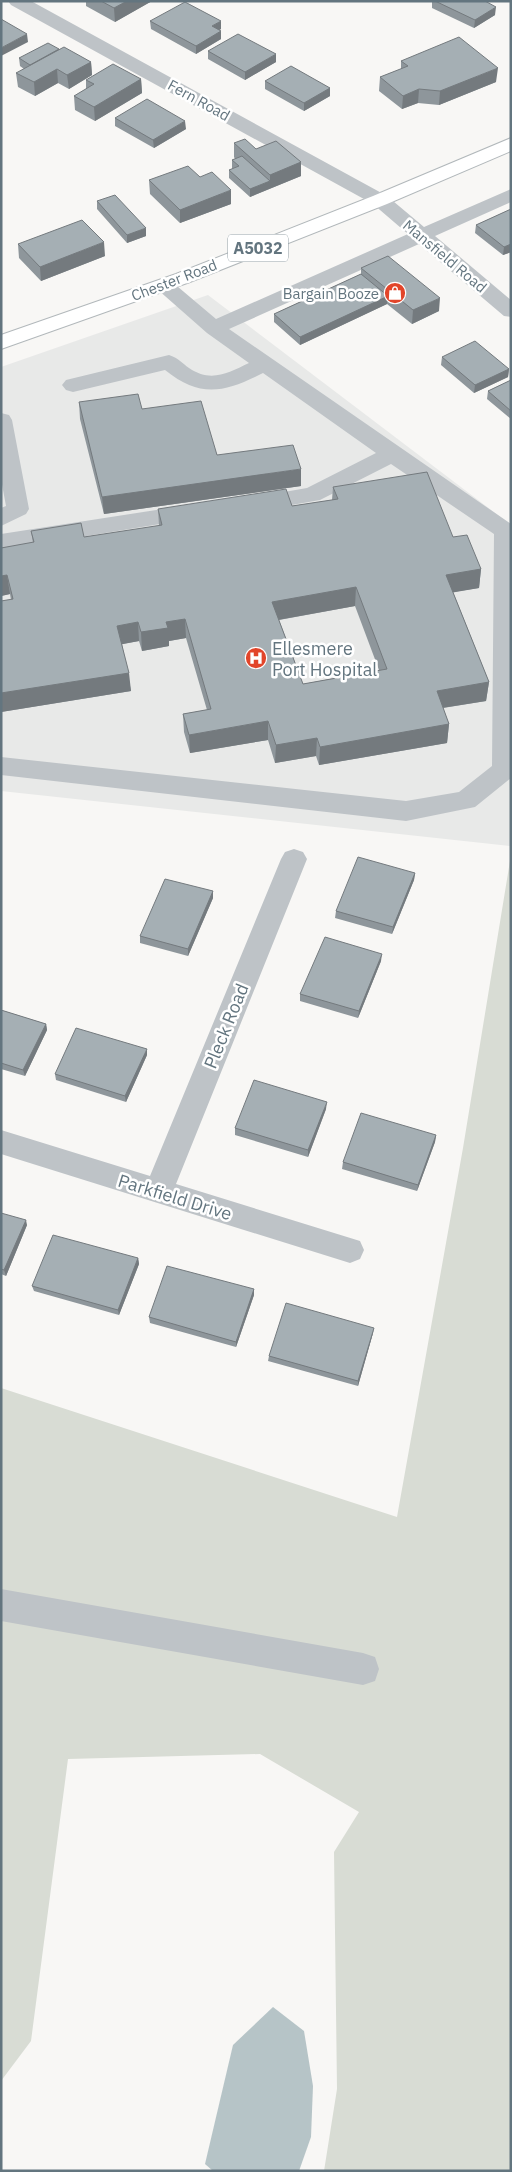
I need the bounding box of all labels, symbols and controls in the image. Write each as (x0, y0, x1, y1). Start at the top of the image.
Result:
street label: Fern Road (165, 75, 233, 125)
street label: Mansfield Road (399, 215, 491, 297)
road number: A5032 (228, 234, 288, 262)
street label: Chester Road (128, 255, 220, 305)
shop icon: Bargain Booze (383, 281, 407, 305)
place label: Bargain Booze (283, 284, 379, 303)
place label: Ellesmere Port Hospital (272, 637, 377, 681)
hospital icon: Ellesmere Port Hospital (244, 646, 268, 670)
street label: Pleck Road (199, 980, 253, 1072)
street label: Parkfield Drive (115, 1169, 235, 1225)

